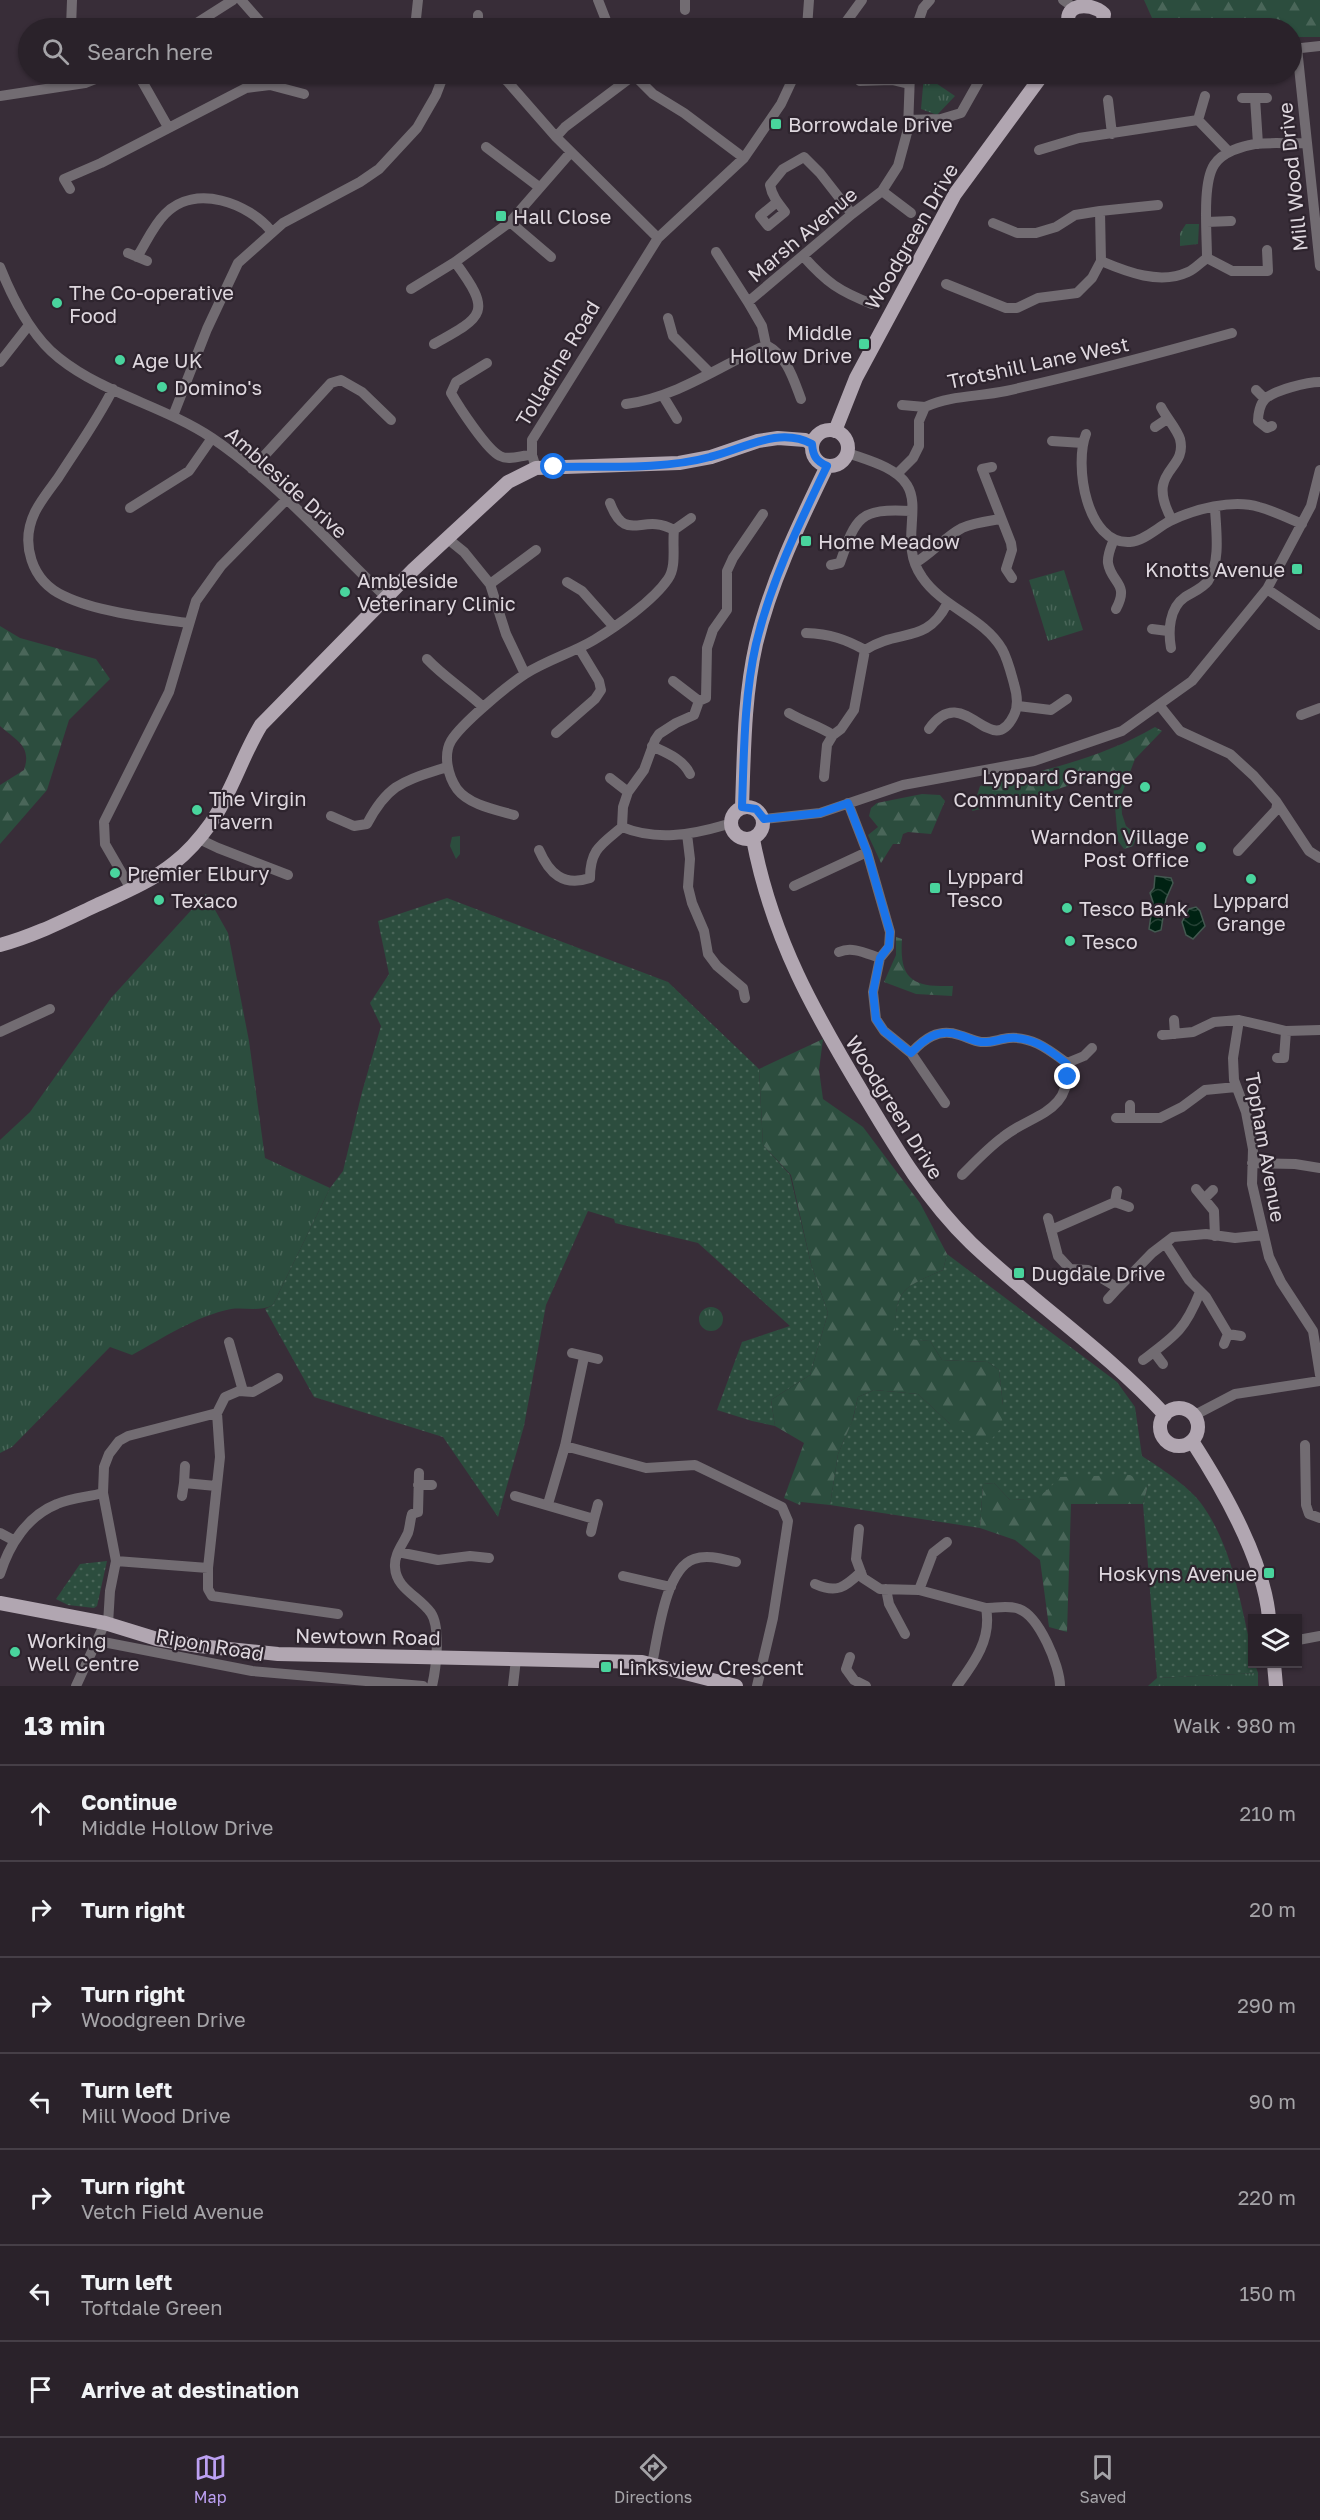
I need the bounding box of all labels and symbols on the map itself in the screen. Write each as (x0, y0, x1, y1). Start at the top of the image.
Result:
street label: Mill Wood Drive (1272, 101, 1312, 253)
place label: Borrowdale Drive (788, 112, 953, 136)
marker: Borrowdale Drive (769, 117, 783, 131)
street label: Woodgreen Drive (859, 159, 963, 313)
street label: Marsh Avenue (743, 181, 861, 287)
place label: Hall Close (513, 204, 611, 228)
marker: Hall Close (494, 209, 508, 223)
place label: The Co-operative Food (69, 280, 234, 327)
marker: The Co-operative Food (50, 296, 64, 310)
street label: Tolladine Road (510, 296, 604, 430)
place label: Middle Hollow Drive (730, 320, 852, 367)
street label: Trotshill Lane West (945, 331, 1131, 393)
marker: Middle Hollow Drive (857, 337, 871, 351)
place label: Age UK (132, 348, 203, 372)
marker: Age UK (113, 353, 127, 367)
place label: Domino's (174, 375, 262, 399)
marker: Domino's (155, 380, 169, 394)
street label: Ambleside Drive (221, 421, 353, 543)
route start (540, 453, 566, 479)
place label: Home Meadow (818, 529, 960, 553)
marker: Home Meadow (799, 534, 813, 548)
place label: Knotts Avenue (1145, 557, 1285, 581)
marker: Knotts Avenue (1290, 562, 1304, 576)
place label: Ambleside Veterinary Clinic (357, 568, 516, 615)
marker: Ambleside Veterinary Clinic (338, 585, 352, 599)
place label: Lyppard Grange Community Centre (953, 764, 1133, 811)
marker: Lyppard Grange Community Centre (1138, 780, 1152, 794)
place label: The Virgin Tavern (209, 786, 307, 833)
marker: The Virgin Tavern (190, 803, 204, 817)
place label: Warndon Village Post Office (1031, 824, 1189, 871)
marker: Warndon Village Post Office (1194, 840, 1208, 854)
place label: Premier Elbury (127, 861, 269, 885)
place label: Lyppard Tesco (947, 864, 1024, 911)
marker: Premier Elbury (108, 866, 122, 880)
marker: Lyppard Grange (1244, 872, 1258, 886)
marker: Lyppard Tesco (928, 881, 942, 895)
place label: Texaco (171, 888, 238, 912)
place label: Lyppard Grange (1213, 888, 1289, 935)
marker: Texaco (152, 893, 166, 907)
place label: Tesco Bank (1079, 896, 1188, 920)
marker: Tesco Bank (1060, 901, 1074, 915)
place label: Tesco (1082, 929, 1138, 953)
marker: Tesco (1063, 934, 1077, 948)
street label: Woodgreen Drive (841, 1031, 949, 1183)
route end (1054, 1063, 1080, 1089)
street label: Topham Avenue (1241, 1070, 1291, 1224)
place label: Dugdale Drive (1031, 1261, 1165, 1285)
marker: Dugdale Drive (1012, 1266, 1026, 1280)
place label: Hoskyns Avenue (1098, 1561, 1257, 1585)
marker: Hoskyns Avenue (1262, 1566, 1276, 1580)
street label: Ripon Road (154, 1623, 266, 1665)
street label: Newtown Road (295, 1623, 441, 1649)
place label: Working Well Centre (27, 1628, 139, 1675)
marker: Working Well Centre (8, 1645, 22, 1659)
place label: Linksview Crescent (618, 1655, 804, 1679)
marker: Linksview Crescent (599, 1660, 613, 1674)

